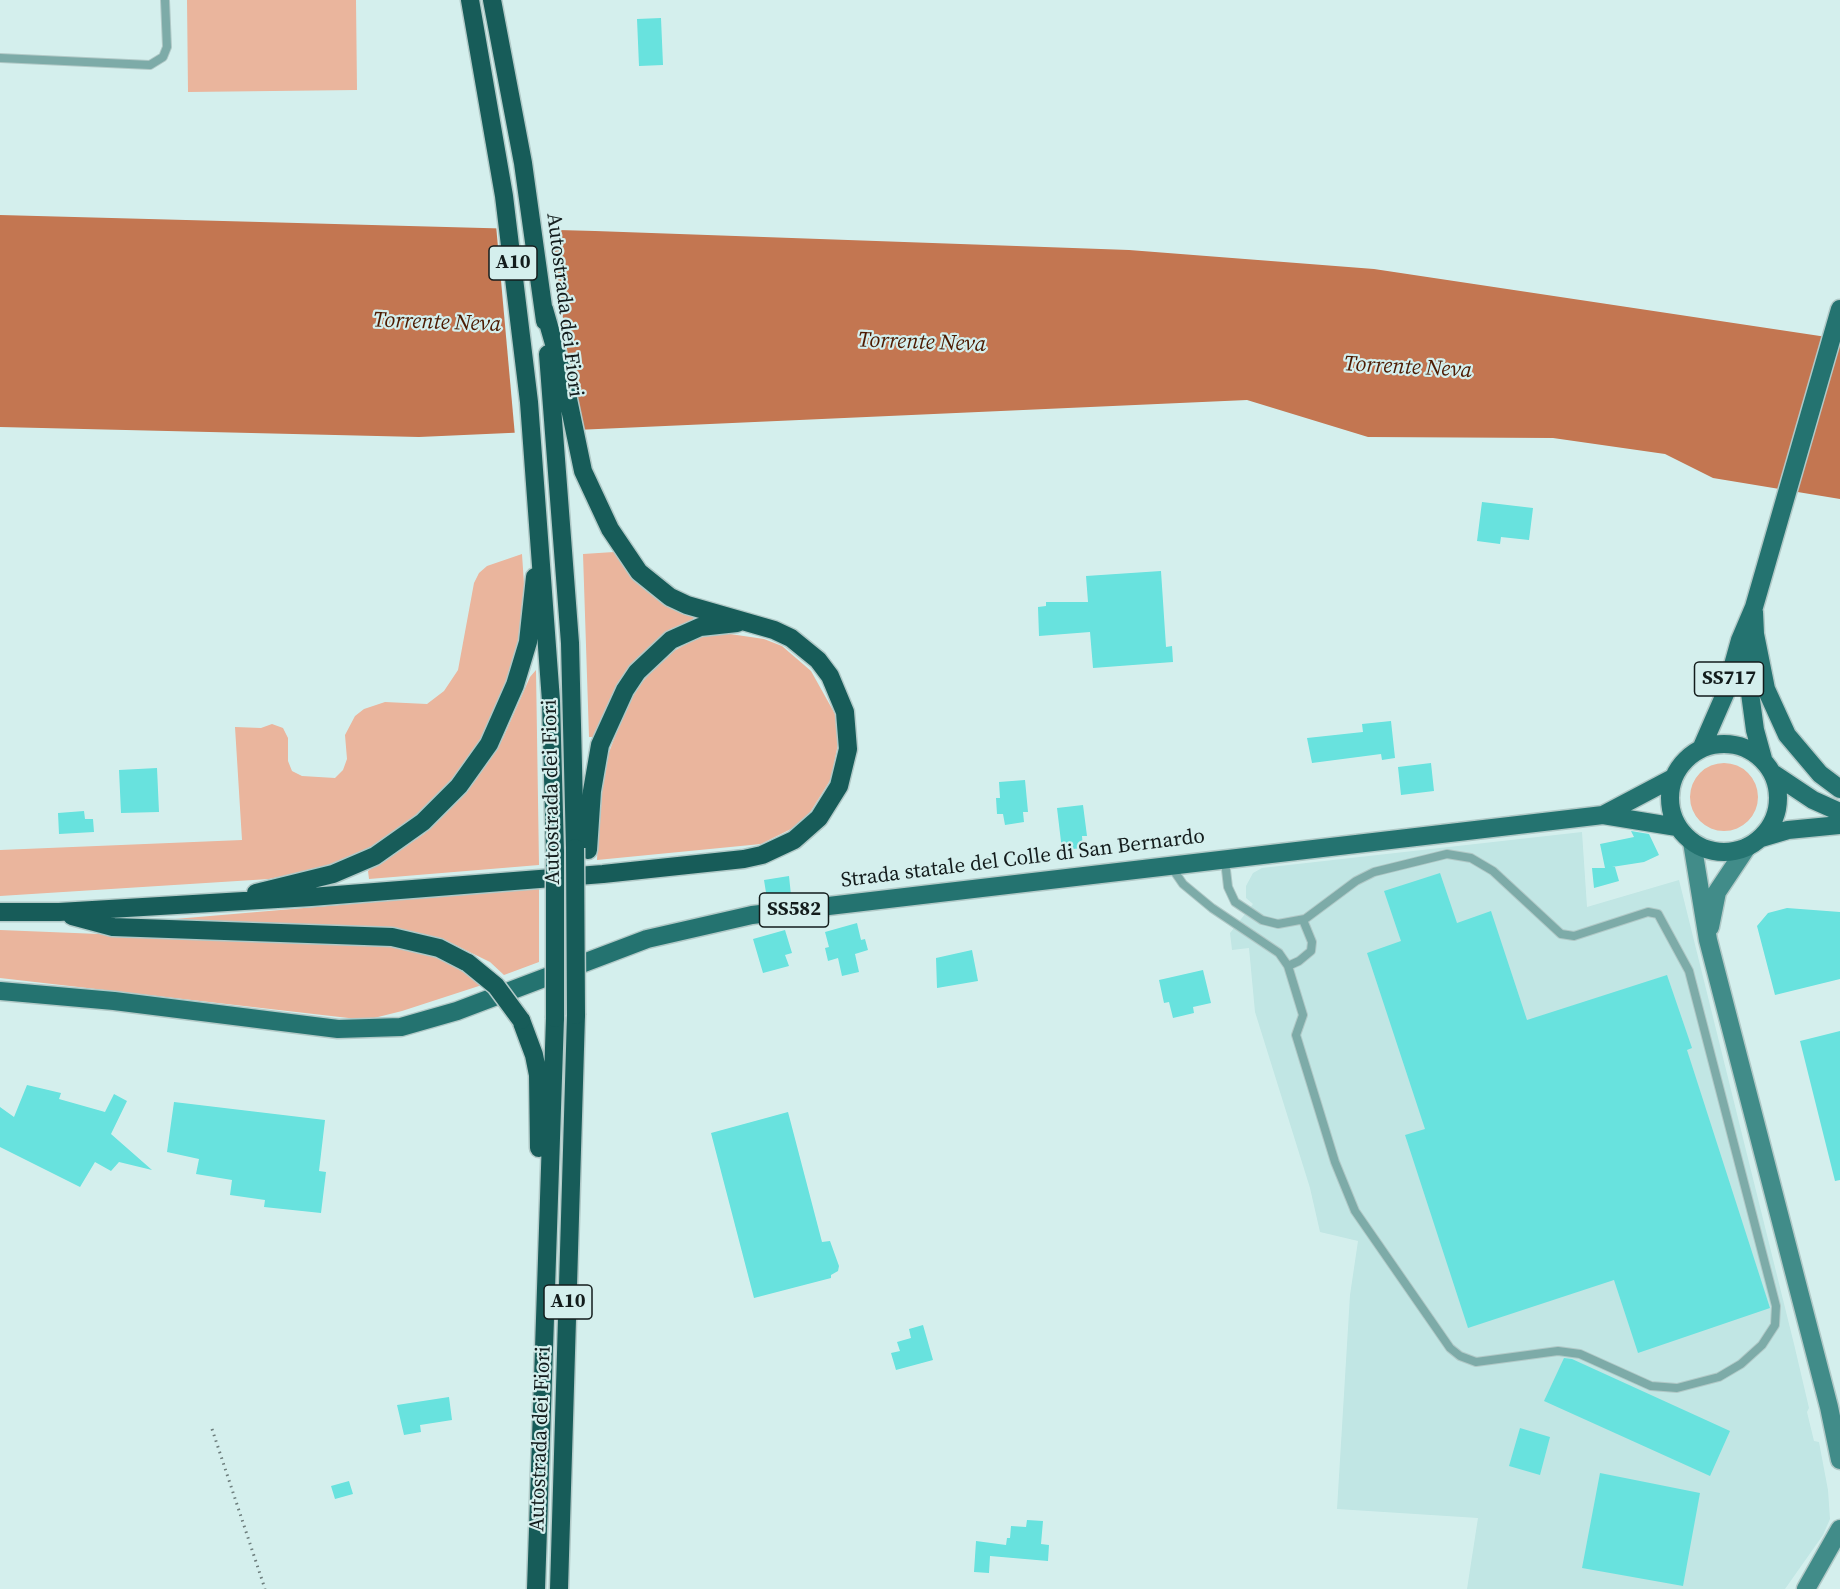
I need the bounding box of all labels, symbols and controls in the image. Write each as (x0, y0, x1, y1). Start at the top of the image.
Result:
street label: Autostrada dei Fiori (540, 212, 588, 398)
road number: A10 (489, 246, 537, 280)
water label: Torrente Neva (372, 308, 502, 338)
water label: Torrente Neva (857, 328, 987, 358)
water label: Torrente Neva (1343, 351, 1473, 385)
road number: SS717 (1694, 662, 1764, 696)
street label: Autostrada dei Fiori (538, 699, 566, 885)
street label: Strada statale del Colle di San Bernardo (840, 824, 1206, 894)
road number: SS582 (760, 893, 828, 927)
road number: A10 (544, 1285, 592, 1319)
street label: Autostrada dei Fiori (525, 1346, 557, 1532)

